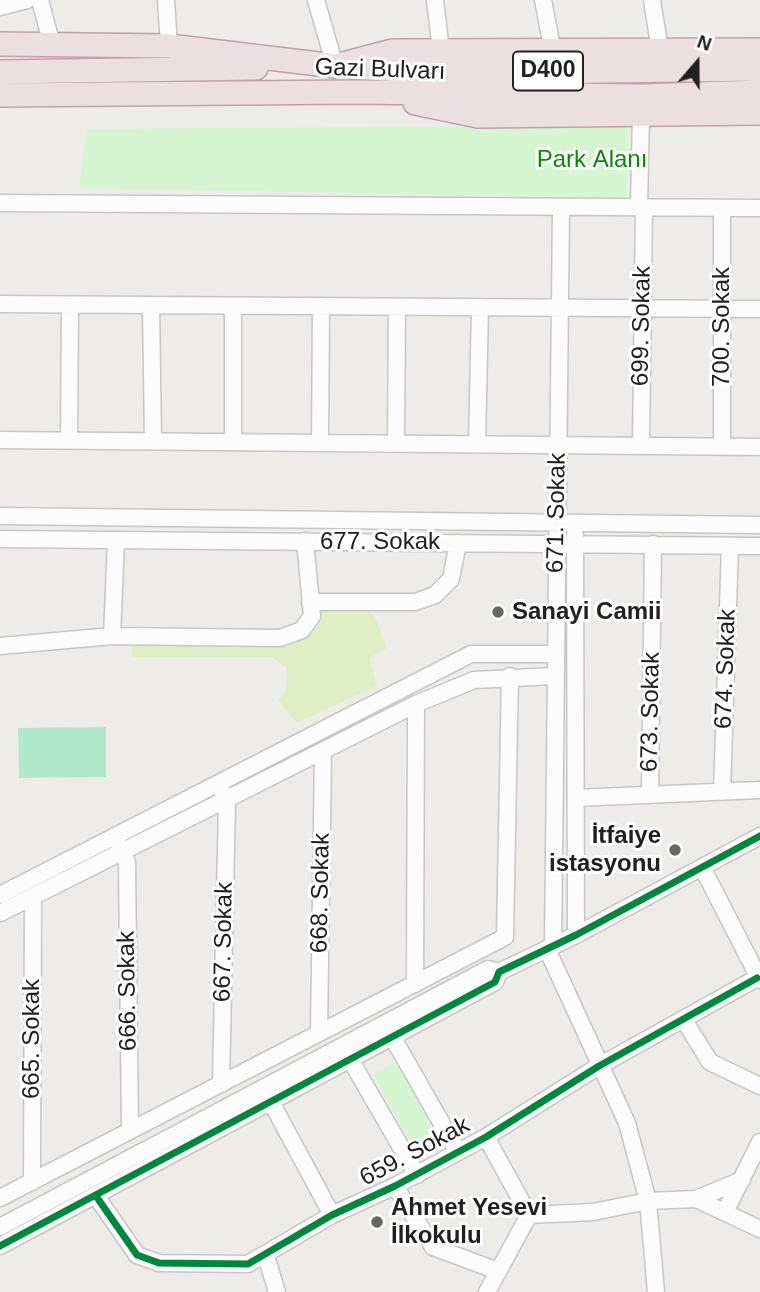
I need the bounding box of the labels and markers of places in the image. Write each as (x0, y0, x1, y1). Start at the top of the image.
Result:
place label: Sanayi Camii (512, 598, 661, 626)
marker: Sanayi Camii (490, 604, 506, 620)
place label: İtfaiye istasyonu (549, 822, 661, 878)
marker: İtfaiye istasyonu (667, 842, 683, 858)
place label: Ahmet Yesevi İlkokulu (391, 1194, 547, 1250)
marker: Ahmet Yesevi İlkokulu (369, 1214, 385, 1230)

